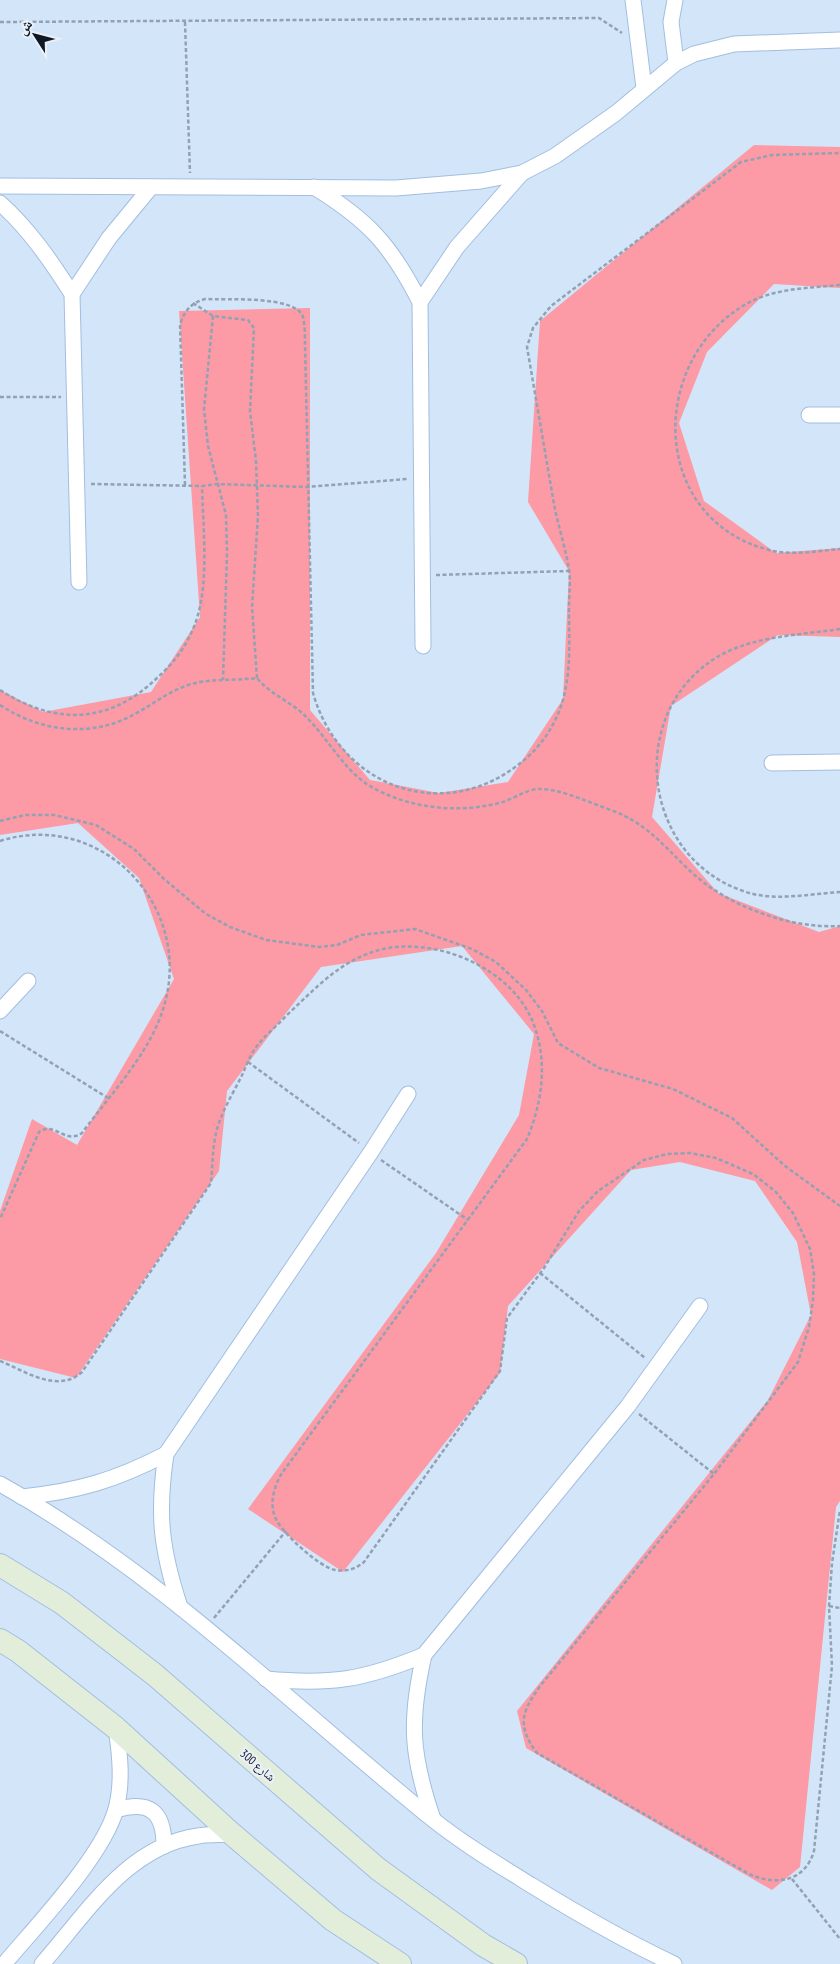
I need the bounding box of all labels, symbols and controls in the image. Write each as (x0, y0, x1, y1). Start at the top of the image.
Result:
north arrow (10, 10, 60, 60)
text: ش (13, 16, 36, 39)
street label: شارع 300 (237, 1746, 279, 1785)

